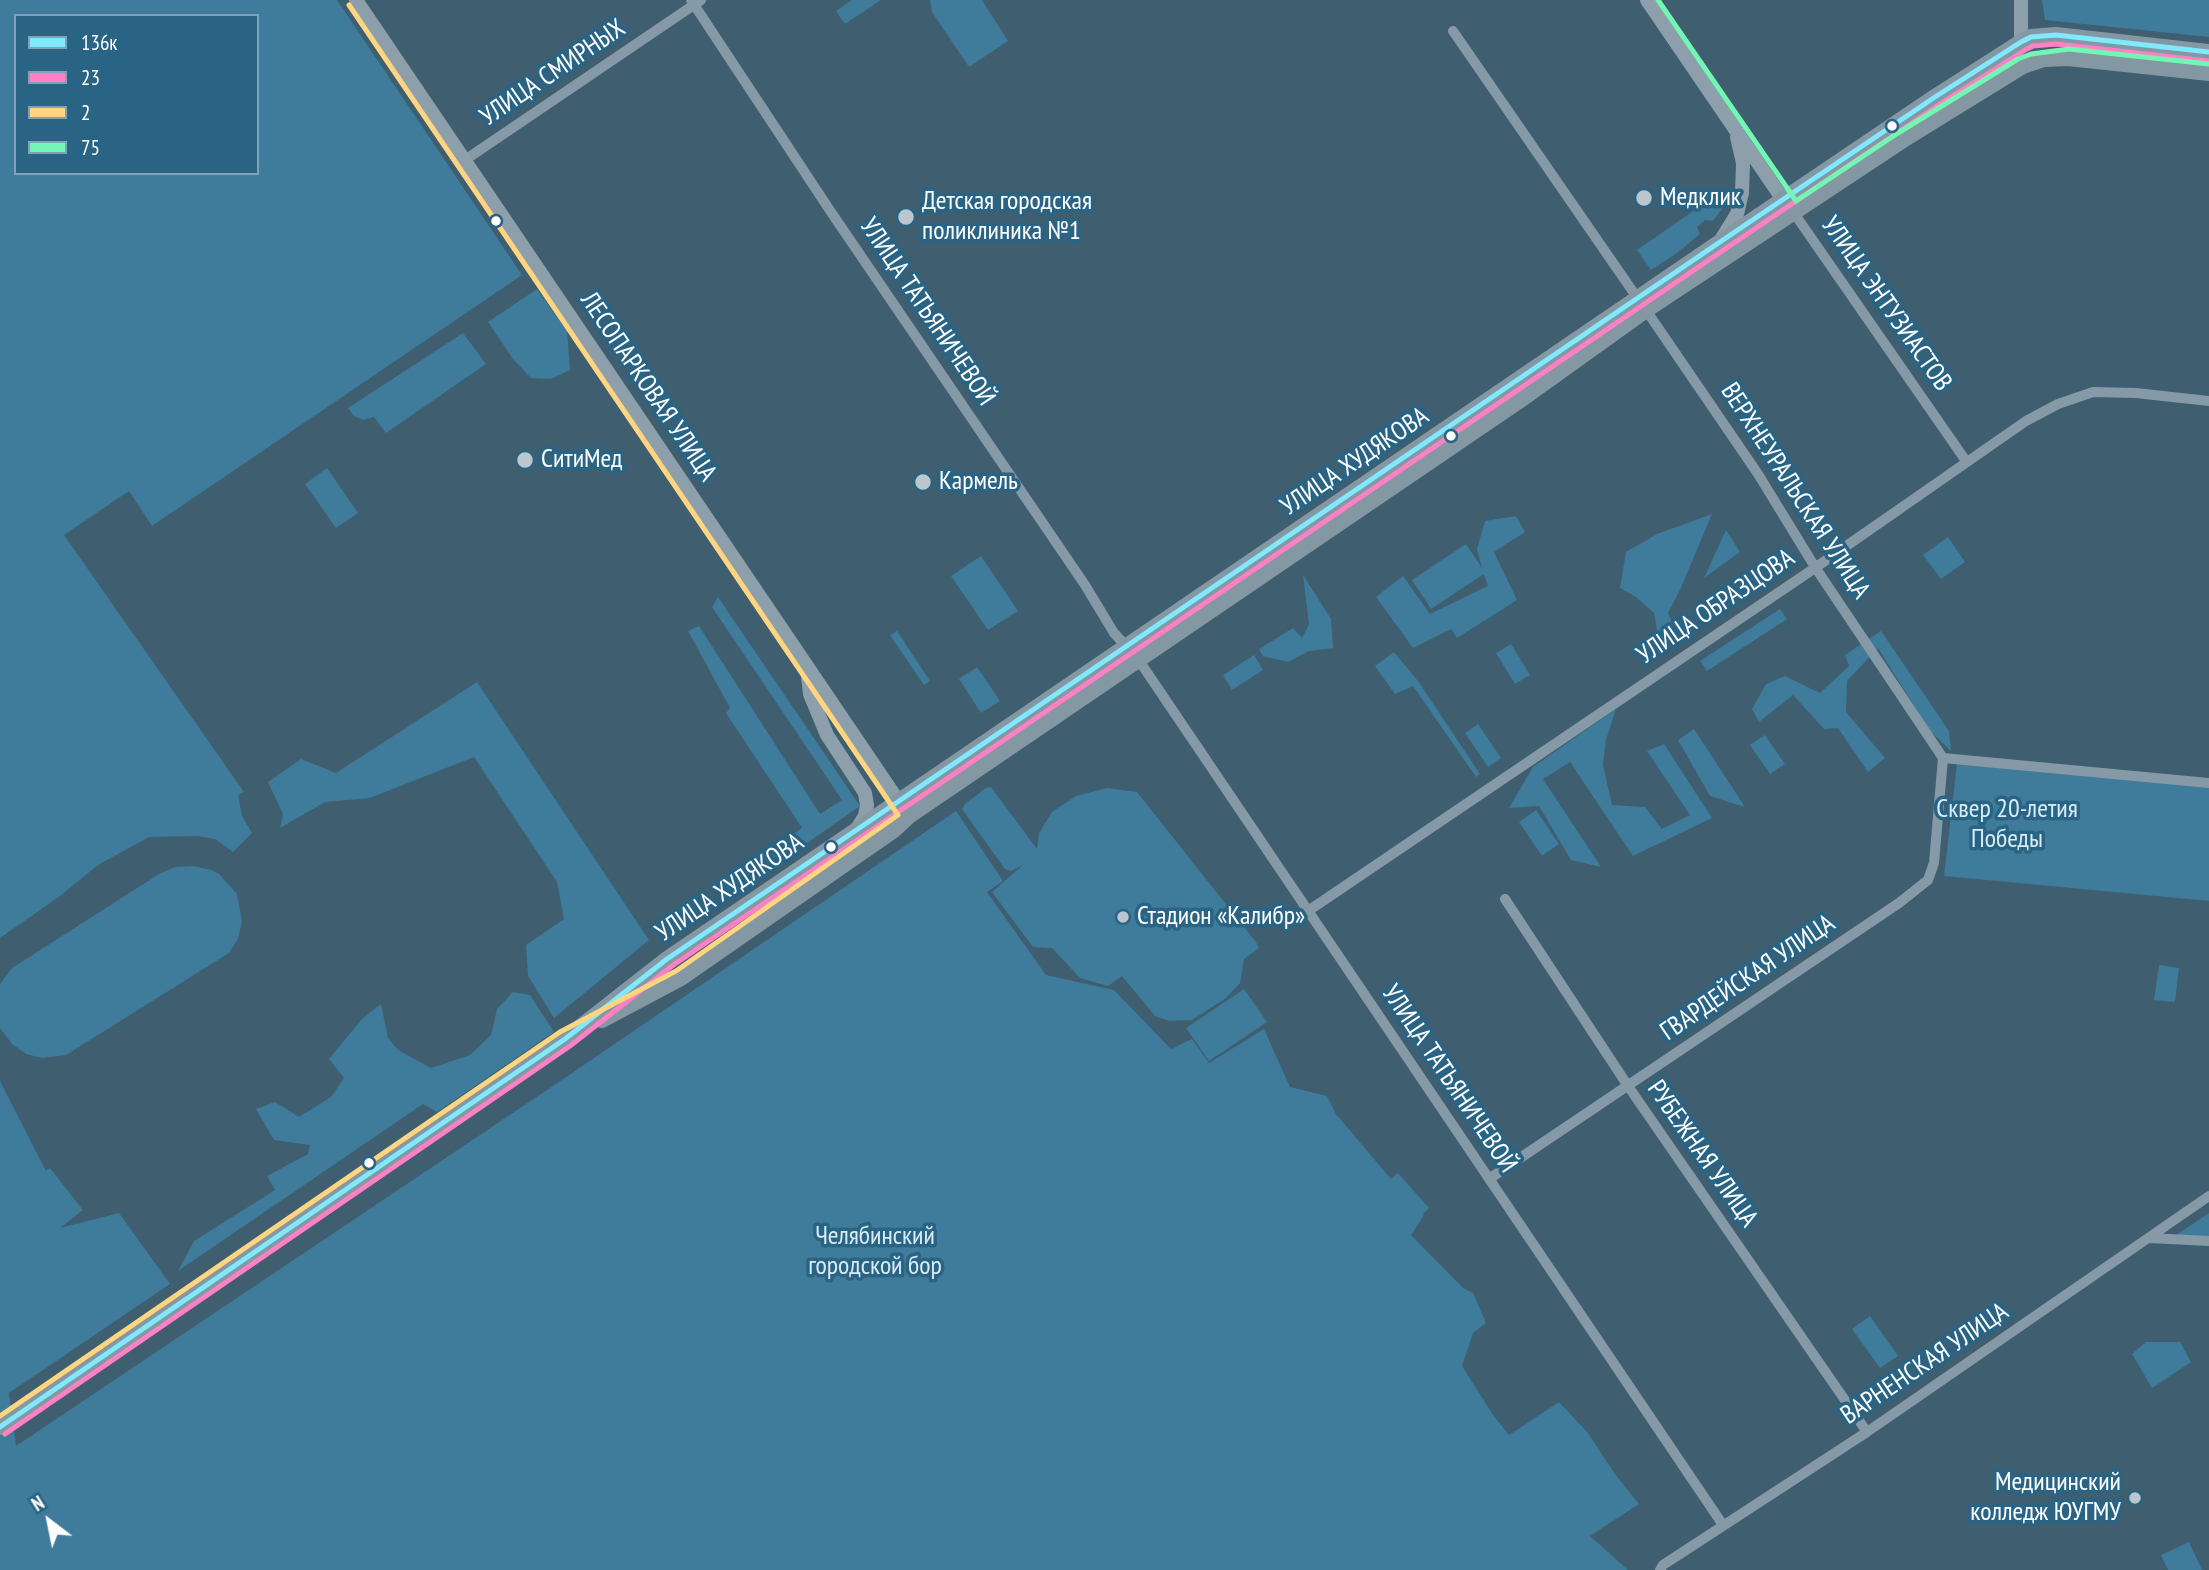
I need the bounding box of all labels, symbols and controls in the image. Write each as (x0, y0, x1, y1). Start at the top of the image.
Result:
street label: УЛИЦА СМИРНЫХ (475, 13, 631, 133)
legend (14, 14, 259, 175)
text: 136к (81, 29, 117, 56)
text: 23 (81, 64, 100, 91)
text: 2 (81, 99, 90, 126)
unlabelled marker (1885, 119, 1899, 133)
text: 75 (81, 134, 100, 161)
place label: Медклик (1660, 182, 1741, 214)
place label: Детская городская поликлиника №1 (922, 186, 1092, 248)
marker: Медклик (1634, 188, 1654, 208)
marker: Детская городская поликлиника №1 (896, 207, 916, 227)
street label: УЛИЦА ЭНТУЗИАСТОВ (1814, 211, 1958, 397)
street label: УЛИЦА ТАТЬЯНИЧЕВОЙ (853, 212, 1001, 412)
unlabelled marker (489, 214, 503, 228)
street label: ЛЕСОПАРКОВАЯ УЛИЦА (573, 286, 723, 488)
street label: ВЕРХНЕУРАЛЬСКАЯ УЛИЦА (1714, 377, 1876, 605)
street label: УЛИЦА ХУДЯКОВА (1275, 401, 1435, 523)
unlabelled marker (1444, 429, 1458, 443)
place label: СитиМед (541, 444, 622, 476)
marker: СитиМед (515, 450, 535, 470)
place label: Кармель (939, 466, 1018, 498)
marker: Кармель (913, 472, 933, 492)
street label: УЛИЦА ОБРАЗЦОВА (1631, 543, 1801, 671)
park label: Сквер 20-летия Победы (1936, 794, 2078, 856)
street label: УЛИЦА ХУДЯКОВА (650, 827, 810, 949)
unlabelled marker (824, 840, 838, 854)
place label: Стадион «Калибр» (1137, 901, 1305, 933)
street label: ГВАРДЕЙСКАЯ УЛИЦА (1655, 908, 1841, 1048)
marker: Стадион «Калибр» (1115, 909, 1131, 925)
street label: УЛИЦА ТАТЬЯНИЧЕВОЙ (1375, 979, 1523, 1179)
street label: РУБЕЖНАЯ УЛИЦА (1640, 1075, 1764, 1233)
unlabelled marker (362, 1156, 376, 1170)
park label: Челябинский городской бор (808, 1221, 942, 1282)
street label: ВАРНЕНСКАЯ УЛИЦА (1835, 1297, 2015, 1431)
place label: Медицинский колледж ЮУГМУ (1970, 1467, 2121, 1528)
north arrow (14, 1486, 84, 1556)
text: N (27, 1490, 49, 1516)
marker: Медицинский колледж ЮУГМУ (2127, 1490, 2143, 1506)

